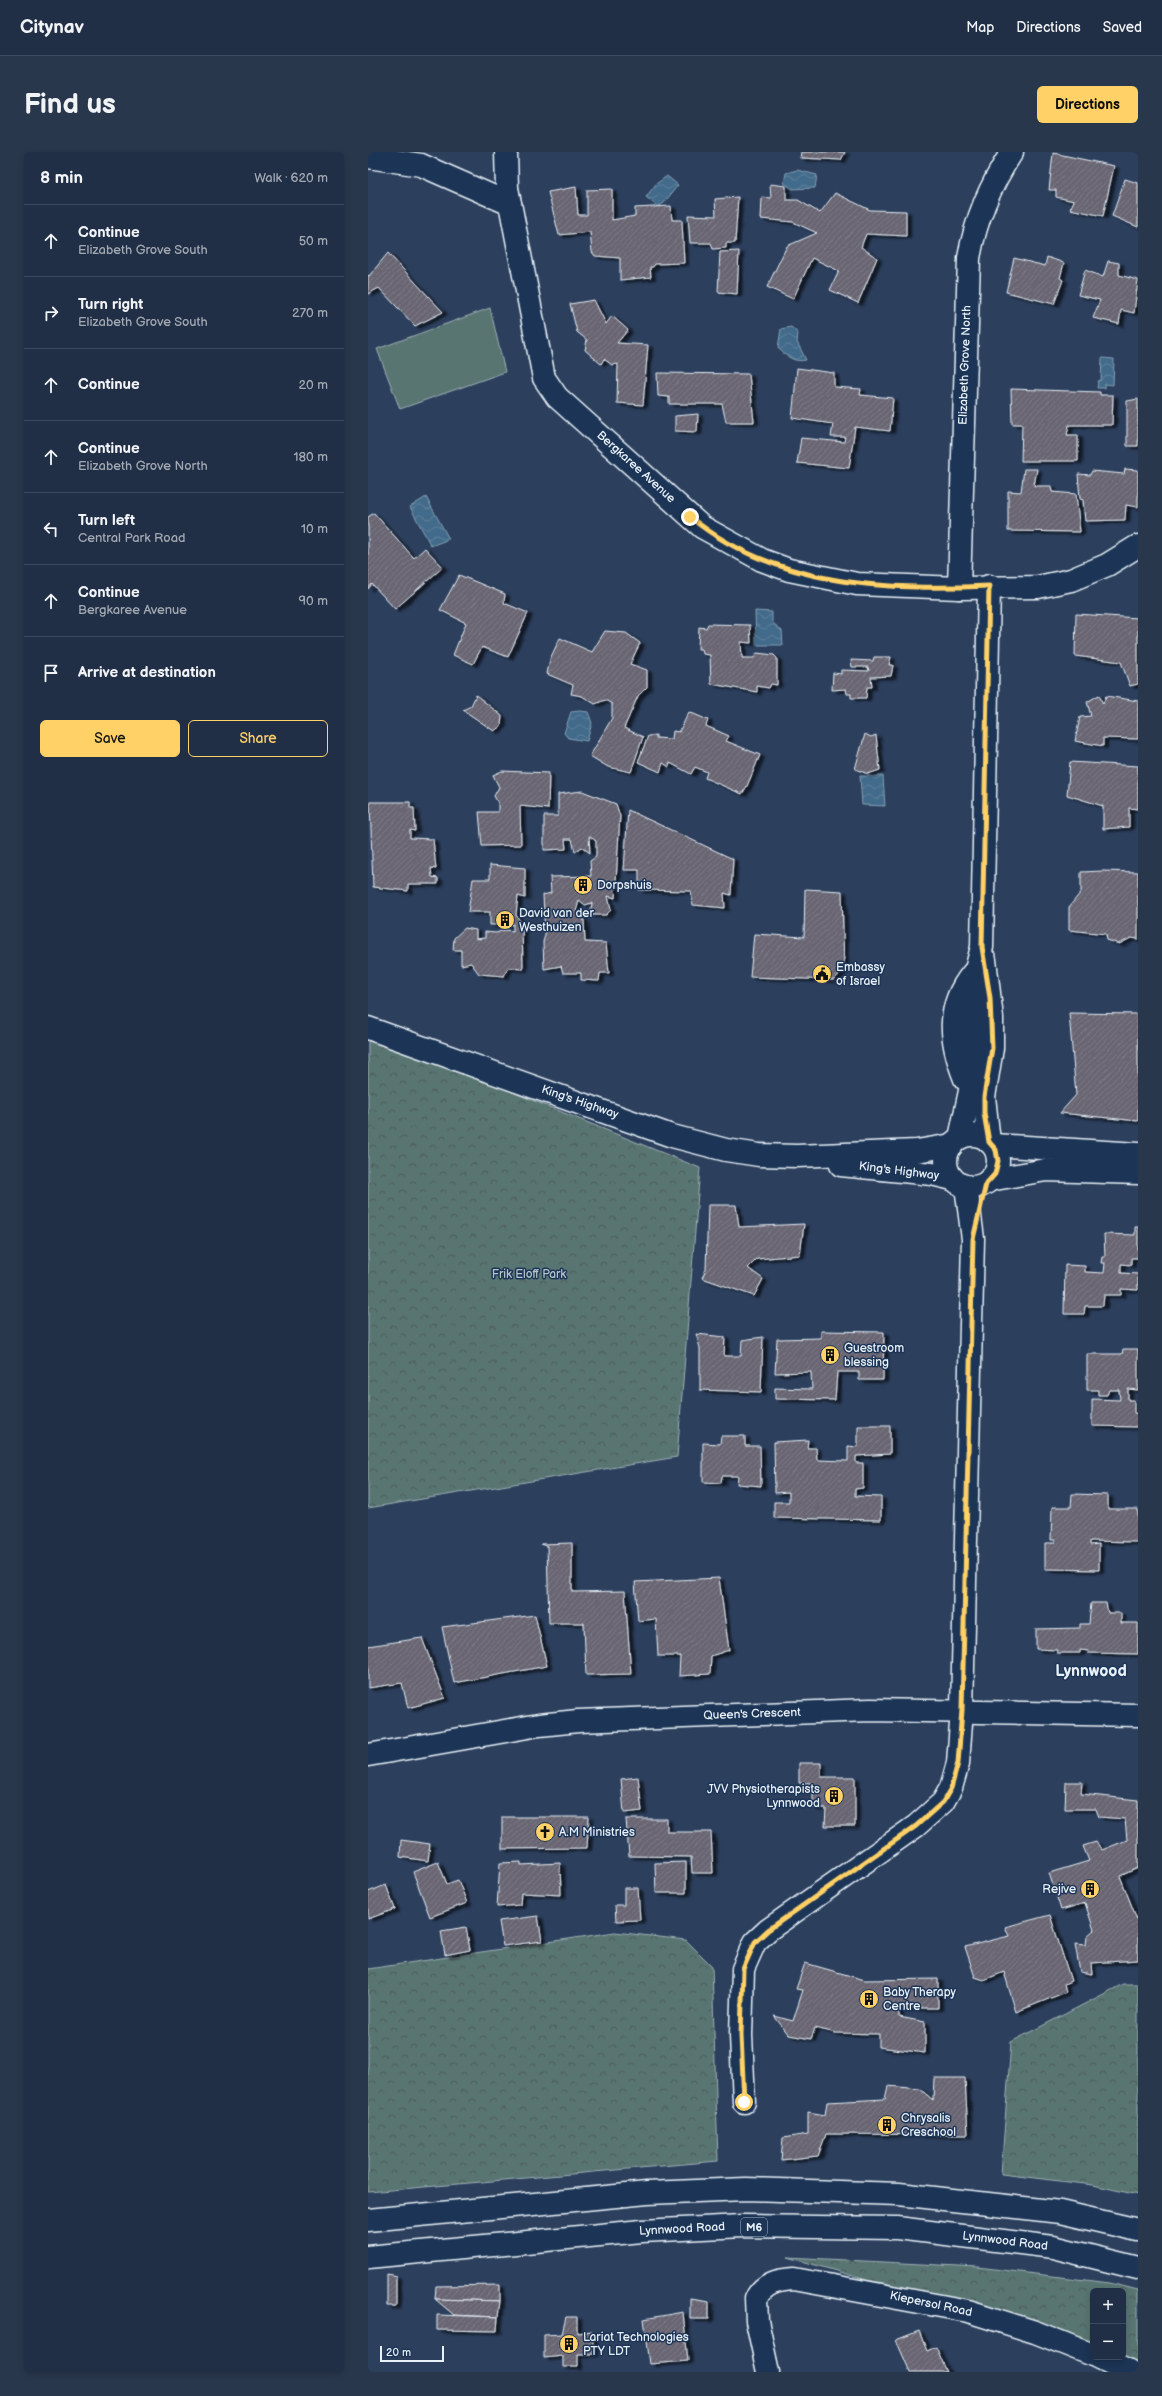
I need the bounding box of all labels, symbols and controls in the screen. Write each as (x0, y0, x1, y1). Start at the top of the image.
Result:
text: Citynav (20, 16, 84, 39)
text: Map (966, 19, 994, 36)
text: Directions (1016, 19, 1081, 36)
text: Saved (1103, 19, 1142, 36)
button: Directions (1037, 86, 1138, 123)
text: Find us (24, 88, 116, 121)
text: 8 min (40, 168, 83, 188)
text: Walk · 620 m (254, 170, 328, 186)
text: Continue (78, 223, 140, 242)
icon: ahead (40, 230, 62, 252)
text: 50 m (299, 233, 328, 249)
text: Elizabeth Grove South (78, 242, 208, 258)
text: Turn right (78, 295, 143, 314)
icon: right (40, 302, 62, 324)
text: 270 m (292, 305, 328, 321)
street label: Elizabeth Grove North (955, 305, 975, 425)
text: Elizabeth Grove South (78, 314, 208, 330)
icon: ahead (40, 374, 62, 396)
text: Continue (78, 375, 140, 394)
text: 20 m (298, 377, 328, 393)
street label: Bergkaree Avenue (594, 428, 678, 506)
text: Continue (78, 439, 140, 458)
icon: ahead (40, 446, 62, 468)
text: 180 m (293, 449, 328, 465)
text: Elizabeth Grove North (78, 458, 208, 474)
route end (681, 508, 699, 526)
text: Turn left (78, 511, 135, 530)
icon: left (40, 518, 62, 540)
text: 10 m (301, 521, 328, 537)
text: Central Park Road (78, 530, 186, 546)
text: Continue (78, 583, 140, 602)
icon: ahead (40, 590, 62, 612)
text: 90 m (299, 593, 328, 609)
text: Bergkaree Avenue (78, 602, 187, 618)
icon: arrive (40, 662, 62, 684)
text: Arrive at destination (78, 663, 216, 682)
button: Save (40, 720, 180, 757)
button: Share (188, 720, 328, 757)
building icon: Dorpshuis (572, 874, 594, 896)
place label: Dorpshuis (597, 878, 652, 893)
place label: David van der Westhuizen (519, 906, 594, 935)
building icon: David van der Westhuizen (494, 909, 516, 931)
place label: Embassy of Israel (836, 960, 885, 989)
public building icon: Embassy of Israel (811, 963, 833, 985)
street label: King's Highway (539, 1082, 621, 1122)
street label: King's Highway (858, 1159, 940, 1183)
park label: Frik Eloff Park (492, 1267, 566, 1282)
place label: Guestroom blessing (844, 1341, 904, 1370)
building icon: Guestroom blessing (819, 1344, 841, 1366)
district label: Lynnwood (1055, 1662, 1127, 1681)
street label: Queen's Crescent (703, 1705, 801, 1723)
place label: JVV Physiotherapists Lynnwood (707, 1782, 820, 1811)
building icon: JVV Physiotherapists Lynnwood (823, 1785, 845, 1807)
church icon: A.M Ministries (534, 1821, 556, 1843)
place label: A.M Ministries (559, 1825, 635, 1840)
building icon: Rejive (1079, 1878, 1101, 1900)
place label: Rejive (1042, 1882, 1076, 1897)
place label: Baby Therapy Centre (883, 1985, 956, 2014)
building icon: Baby Therapy Centre (858, 1988, 880, 2010)
route start (735, 2093, 753, 2111)
place label: Chrysalis Creschool (901, 2111, 956, 2140)
building icon: Chrysalis Creschool (876, 2114, 898, 2136)
road number: M6 (741, 2218, 767, 2236)
street label: Lynnwood Road (639, 2219, 725, 2239)
street label: Lynnwood Road (961, 2228, 1049, 2254)
street label: Kiepersol Road (888, 2288, 974, 2320)
map controls (1090, 2288, 1126, 2360)
button: + (1090, 2288, 1126, 2324)
button: − (1090, 2324, 1126, 2360)
place label: Lariat Technologies PTY LDT (583, 2330, 689, 2359)
building icon: Lariat Technologies PTY LDT (558, 2333, 580, 2355)
scale bar (380, 2344, 444, 2363)
text: 20 m (386, 2346, 411, 2359)

